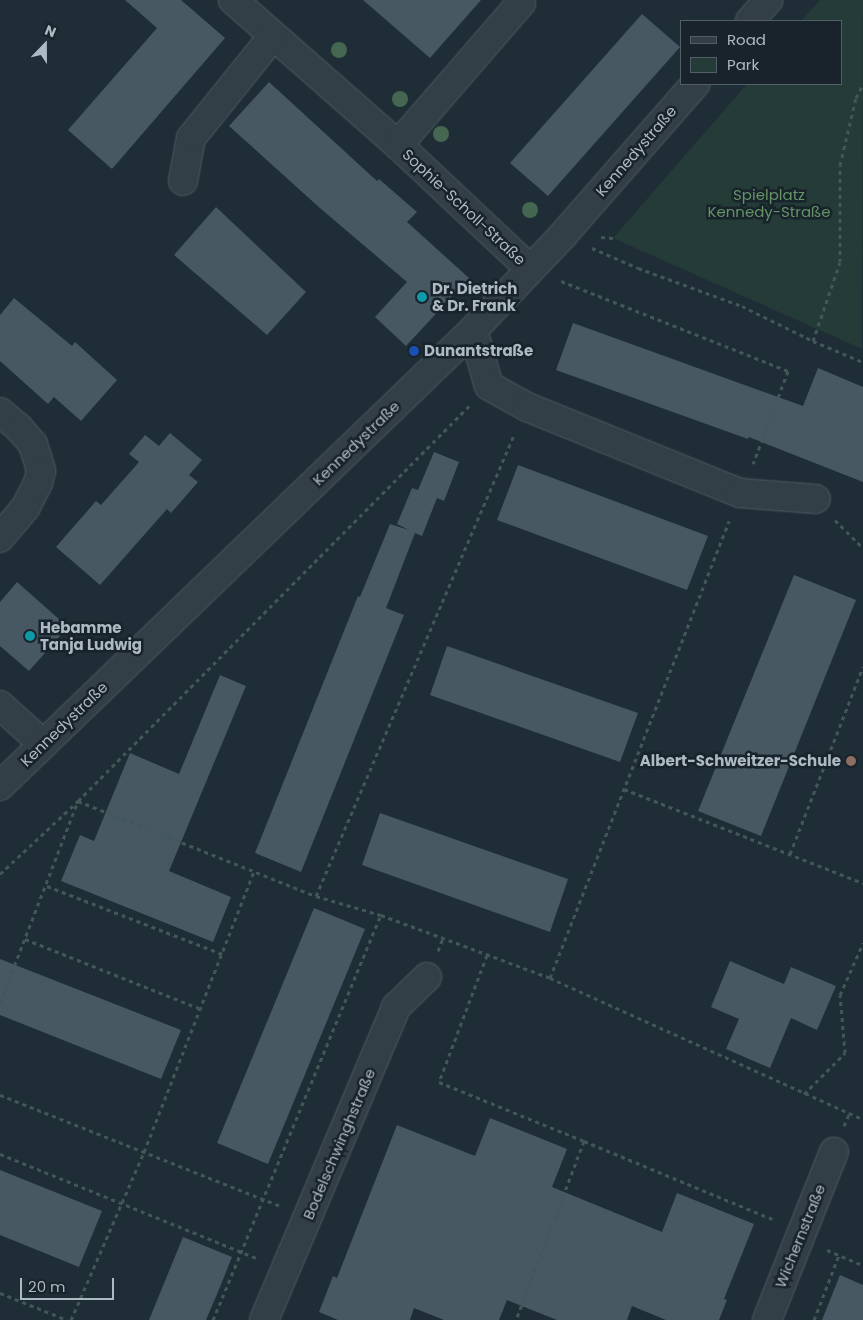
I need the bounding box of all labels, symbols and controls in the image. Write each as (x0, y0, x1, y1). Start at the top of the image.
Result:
north arrow (20, 20, 70, 70)
text: N (42, 20, 59, 42)
legend (680, 20, 843, 85)
text: Road (727, 29, 766, 50)
text: Park (727, 54, 759, 75)
street label: Kennedystraße (592, 102, 680, 200)
street label: Sophie-Scholl-Straße (399, 145, 529, 269)
park label: Spielplatz Kennedy-Straße (707, 185, 831, 220)
place label: Dr. Dietrich & Dr. Frank (432, 279, 517, 314)
marker: Dr. Dietrich & Dr. Frank (416, 291, 428, 303)
place label: Dunantstraße (424, 342, 533, 360)
marker: Dunantstraße (408, 345, 420, 357)
street label: Kennedystraße (309, 397, 403, 489)
place label: Hebamme Tanja Ludwig (40, 618, 142, 653)
marker: Hebamme Tanja Ludwig (24, 630, 36, 642)
street label: Kennedystraße (17, 678, 111, 770)
place label: Albert-Schweitzer-Schule (640, 752, 841, 770)
marker: Albert-Schweitzer-Schule (845, 755, 857, 767)
street label: Bodelschwinghstraße (299, 1066, 379, 1222)
street label: Wichernstraße (771, 1182, 829, 1290)
scale bar (22, 1268, 116, 1300)
text: 20 m (28, 1276, 66, 1297)

